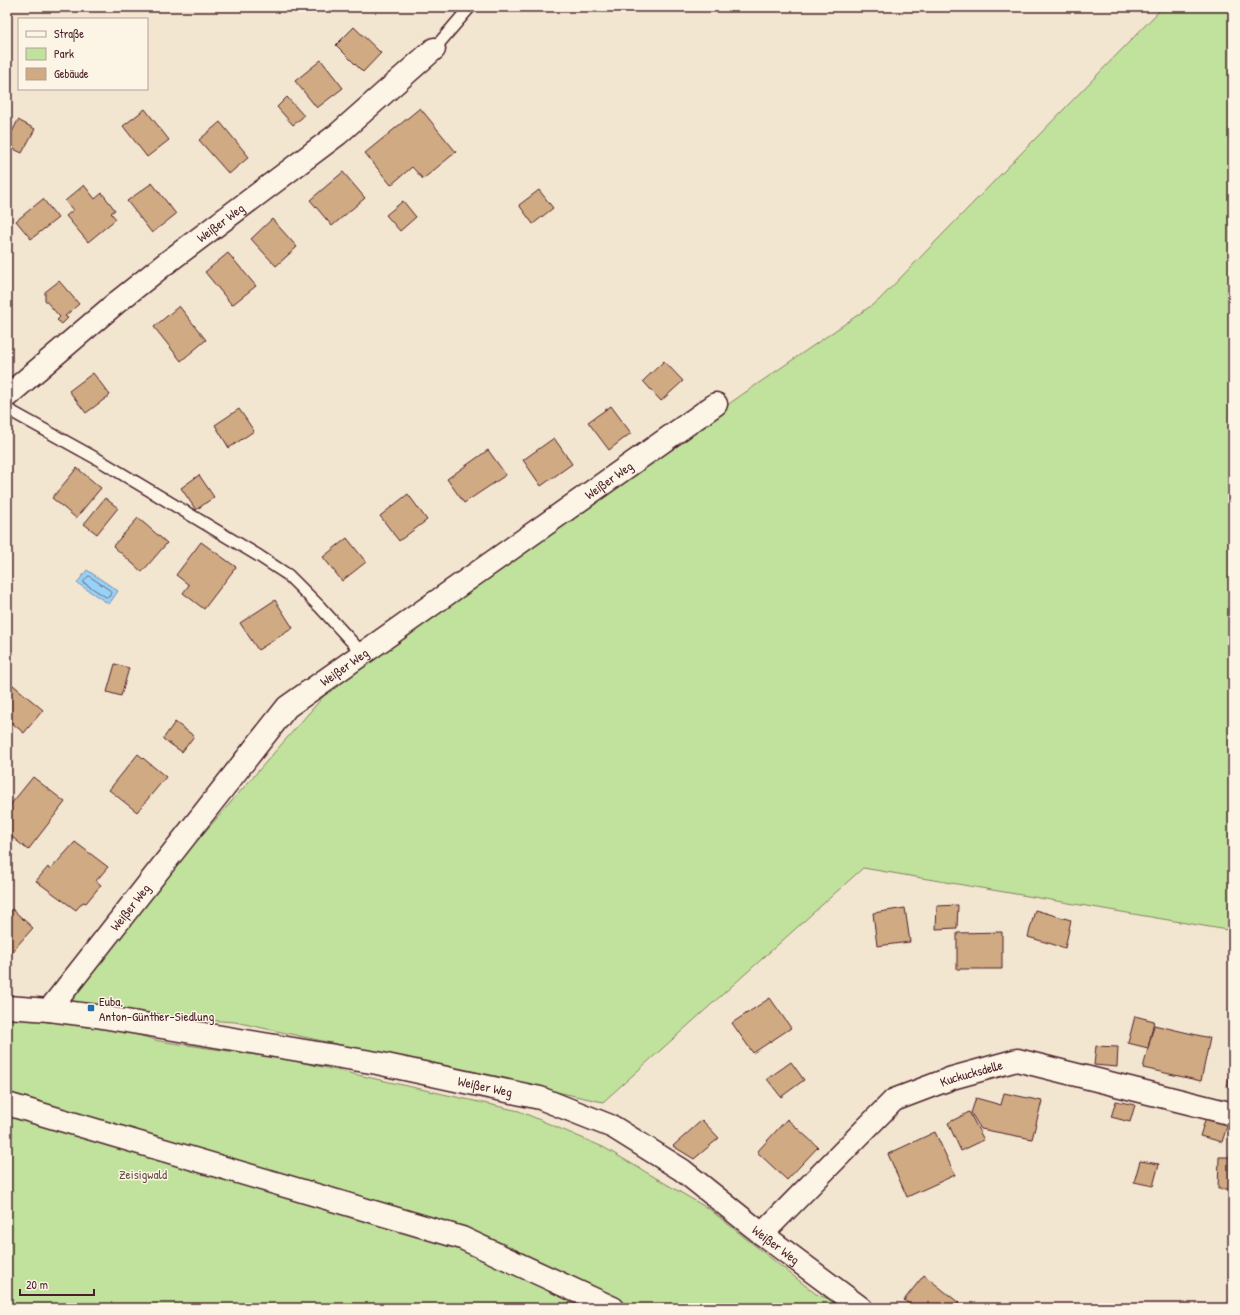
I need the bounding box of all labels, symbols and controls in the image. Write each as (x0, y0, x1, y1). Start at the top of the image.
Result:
legend (18, 18, 148, 90)
text: Straße (54, 25, 84, 42)
text: Park (54, 45, 74, 62)
text: Gebäude (54, 65, 89, 82)
street label: Weißer Weg (193, 199, 248, 246)
street label: Weißer Weg (581, 456, 636, 503)
street label: Weißer Weg (316, 643, 372, 690)
street label: Weißer Weg (106, 880, 154, 934)
place label: Euba, Anton-Günther-Siedlung (99, 992, 214, 1025)
marker: Euba, Anton-Günther-Siedlung (86, 1003, 96, 1013)
street label: Kuckucksdelle (937, 1055, 1004, 1091)
street label: Weißer Weg (456, 1072, 514, 1101)
park label: Zeisigwald (119, 1165, 167, 1183)
street label: Weißer Weg (749, 1221, 804, 1268)
scale bar (20, 1271, 94, 1297)
text: 20 m (26, 1276, 48, 1293)

